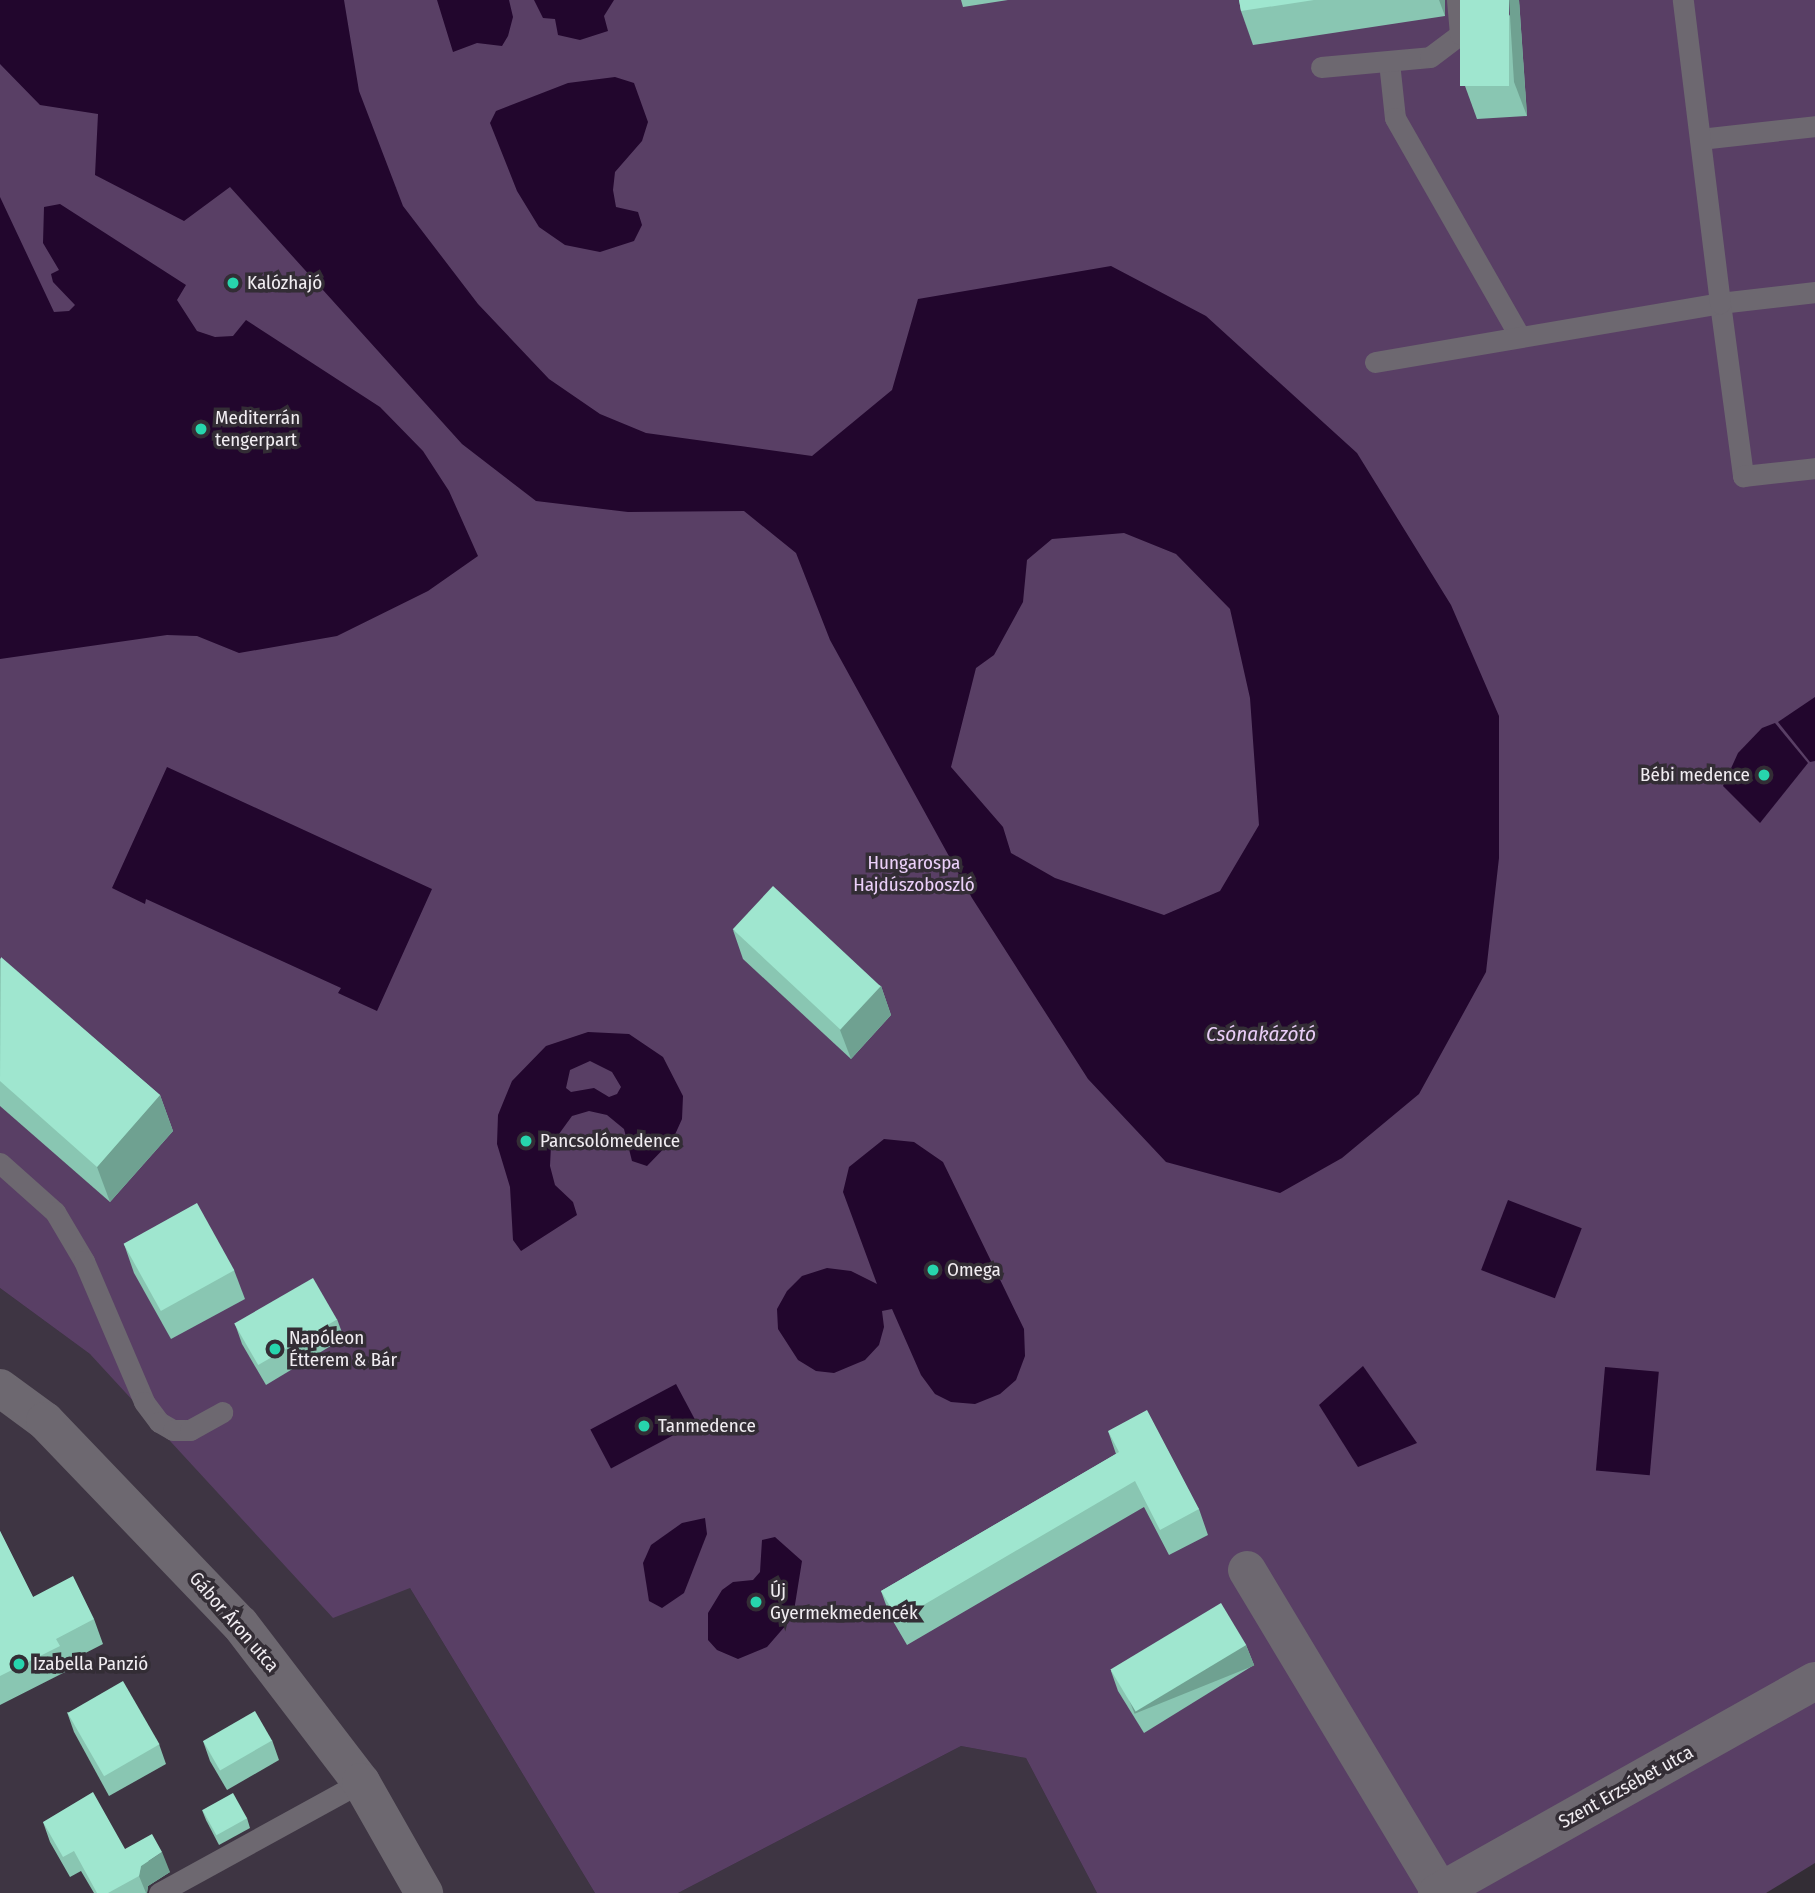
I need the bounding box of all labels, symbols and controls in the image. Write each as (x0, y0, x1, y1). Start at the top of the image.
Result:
place label: Kalózhajó (247, 272, 322, 294)
marker: Kalózhajó (225, 275, 241, 291)
place label: Mediterrán tengerpart (215, 407, 300, 451)
marker: Mediterrán tengerpart (193, 421, 209, 437)
place label: Bébi medence (1640, 764, 1750, 786)
marker: Bébi medence (1756, 767, 1772, 783)
park label: Hungarospa Hajdúszoboszló (853, 852, 975, 896)
water label: Csónakázótó (1206, 1021, 1316, 1047)
place label: Pancsolómedence (540, 1130, 680, 1152)
marker: Pancsolómedence (518, 1133, 534, 1149)
place label: Omega (947, 1259, 1001, 1281)
marker: Omega (925, 1262, 941, 1278)
place label: Napóleon Étterem & Bár (289, 1327, 397, 1371)
marker: Napóleon Étterem & Bár (267, 1341, 283, 1357)
place label: Tanmedence (658, 1415, 756, 1437)
marker: Tanmedence (636, 1418, 652, 1434)
street label: Gábor Áron utca (184, 1567, 284, 1677)
place label: Új Gyermekmedencék (770, 1580, 918, 1624)
marker: Új Gyermekmedencék (748, 1594, 764, 1610)
place label: Izabella Panzió (33, 1653, 148, 1675)
marker: Izabella Panzió (11, 1656, 27, 1672)
street label: Szent Erzsébet utca (1555, 1741, 1697, 1833)

